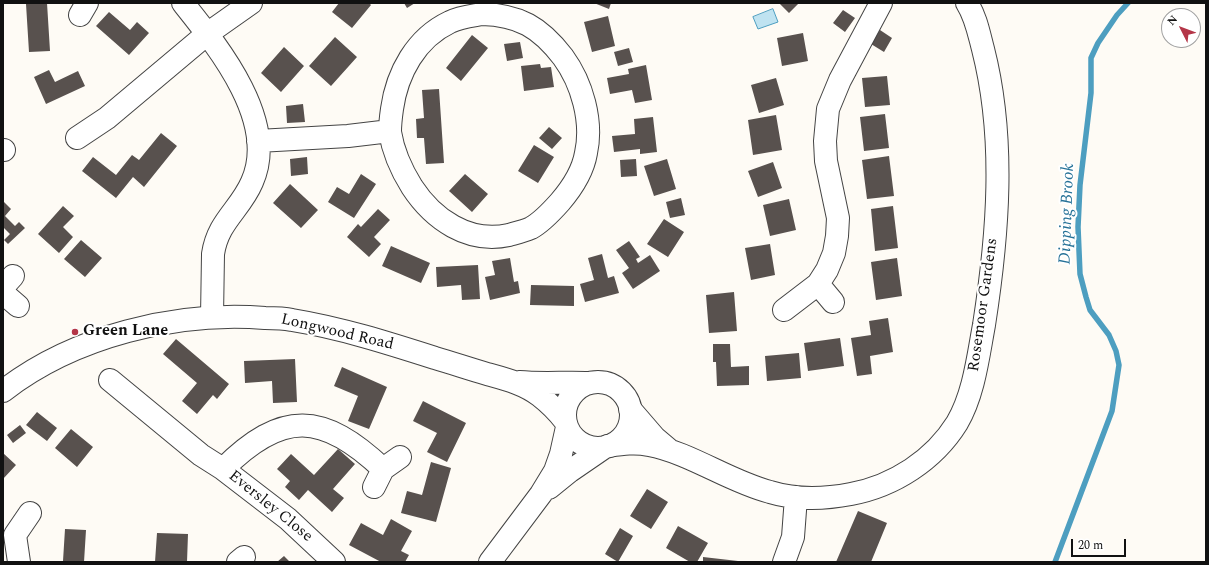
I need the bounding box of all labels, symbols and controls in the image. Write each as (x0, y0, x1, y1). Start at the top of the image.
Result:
north arrow (1161, 8, 1201, 48)
text: N (1163, 11, 1182, 29)
water label: Dipping Brook (1056, 163, 1080, 265)
street label: Rosemoor Gardens (965, 237, 1003, 373)
street label: Longwood Road (279, 311, 395, 355)
place label: Green Lane (83, 322, 168, 342)
marker: Green Lane (70, 327, 80, 337)
street label: Eversley Close (224, 467, 316, 547)
scale bar (1073, 531, 1128, 557)
text: 20 m (1078, 536, 1103, 555)

